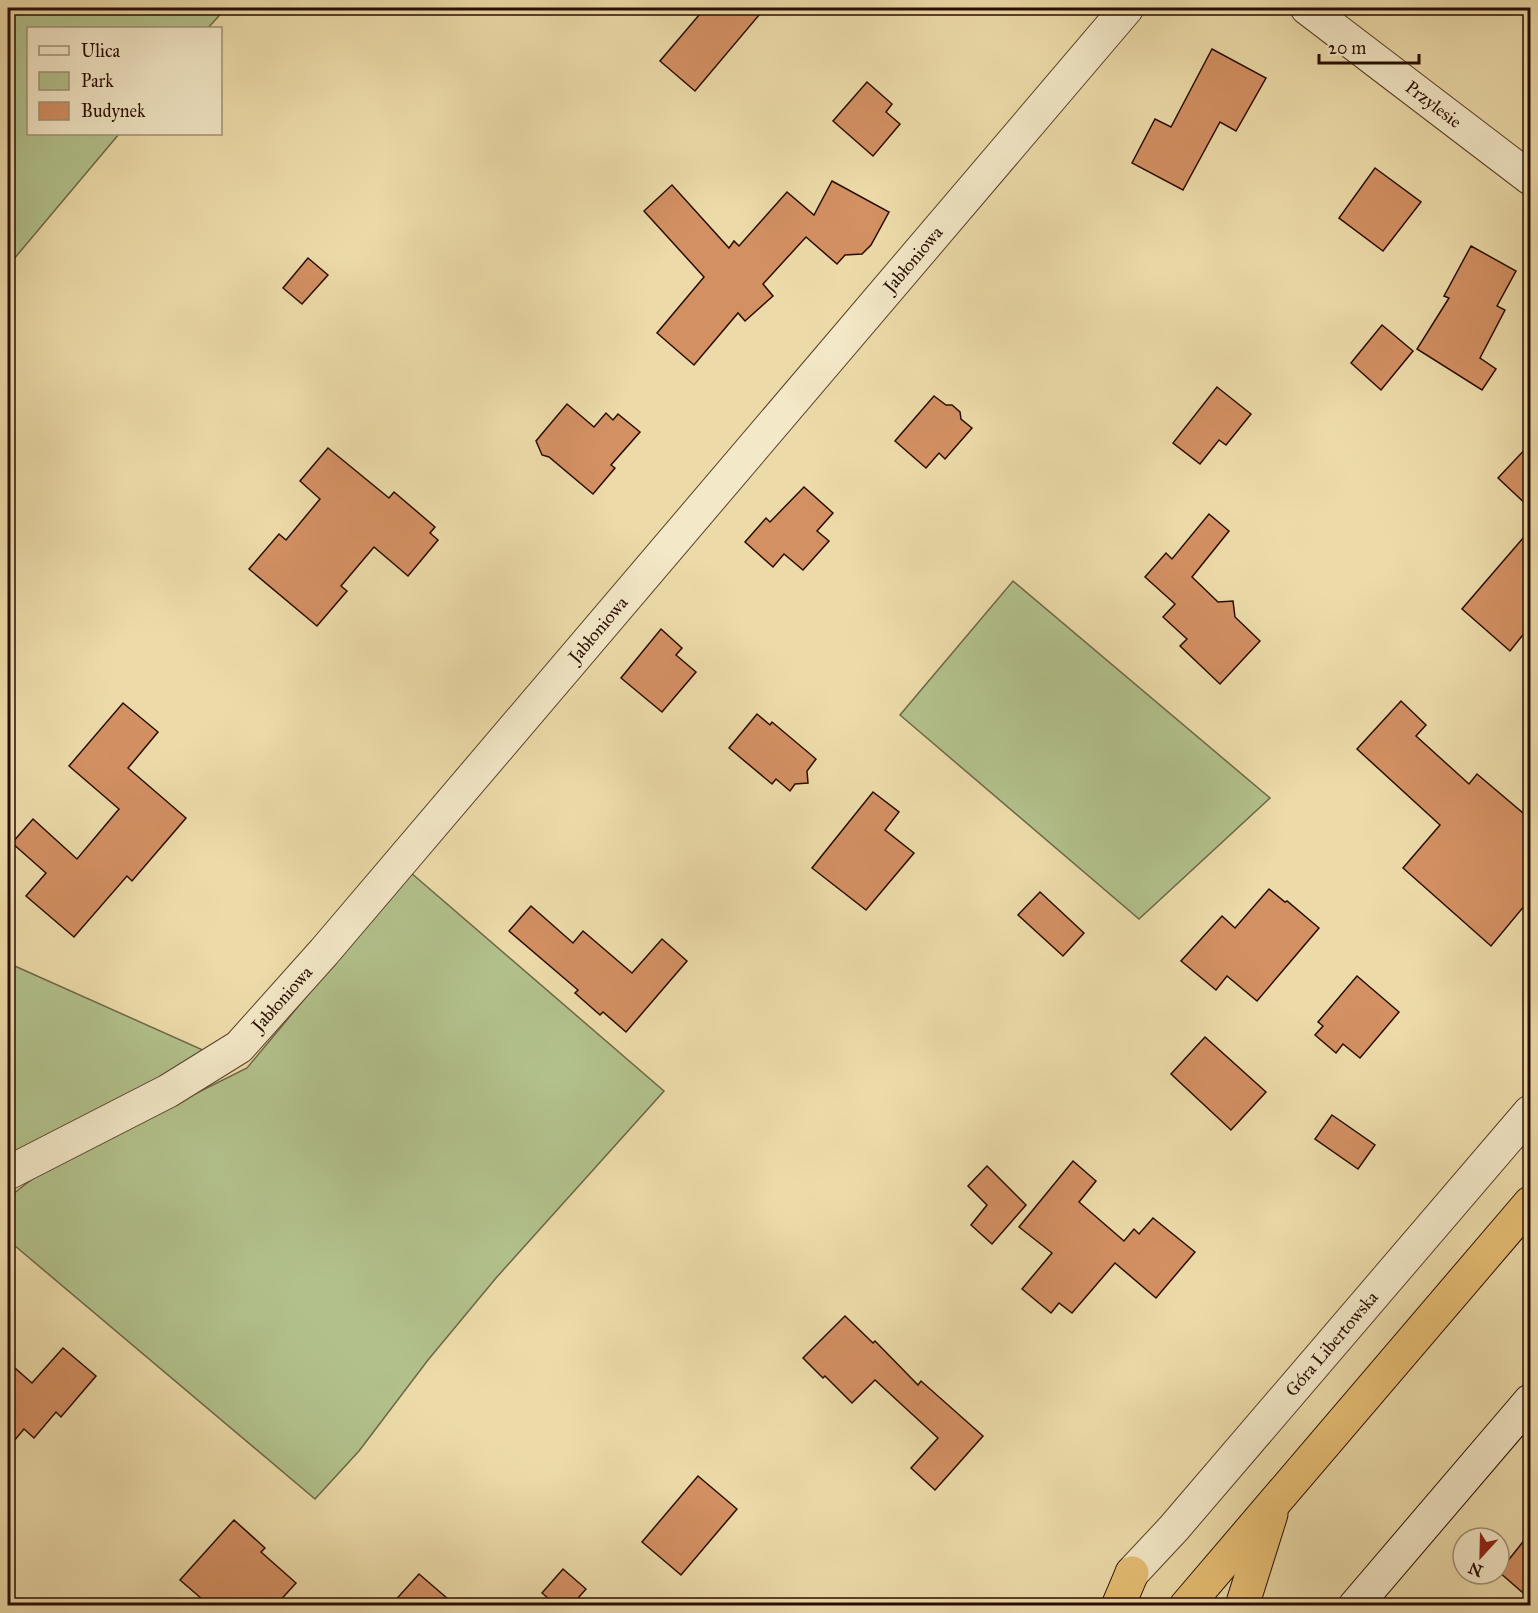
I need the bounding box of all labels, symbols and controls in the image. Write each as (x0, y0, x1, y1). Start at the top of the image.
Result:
legend (27, 27, 222, 135)
scale bar (1319, 27, 1420, 65)
text: 20 m (1328, 37, 1366, 59)
text: Ulica (81, 40, 121, 62)
text: Park (81, 70, 114, 92)
street label: Przylesie (1401, 76, 1466, 133)
text: Budynek (81, 100, 146, 122)
street label: Jabłoniowa (877, 221, 948, 299)
street label: Jabłoniowa (563, 592, 633, 669)
street label: Jabłoniowa (246, 961, 317, 1038)
street label: Góra Libertowska (1280, 1286, 1383, 1401)
north arrow (1451, 1526, 1511, 1586)
text: N (1465, 1558, 1485, 1581)

